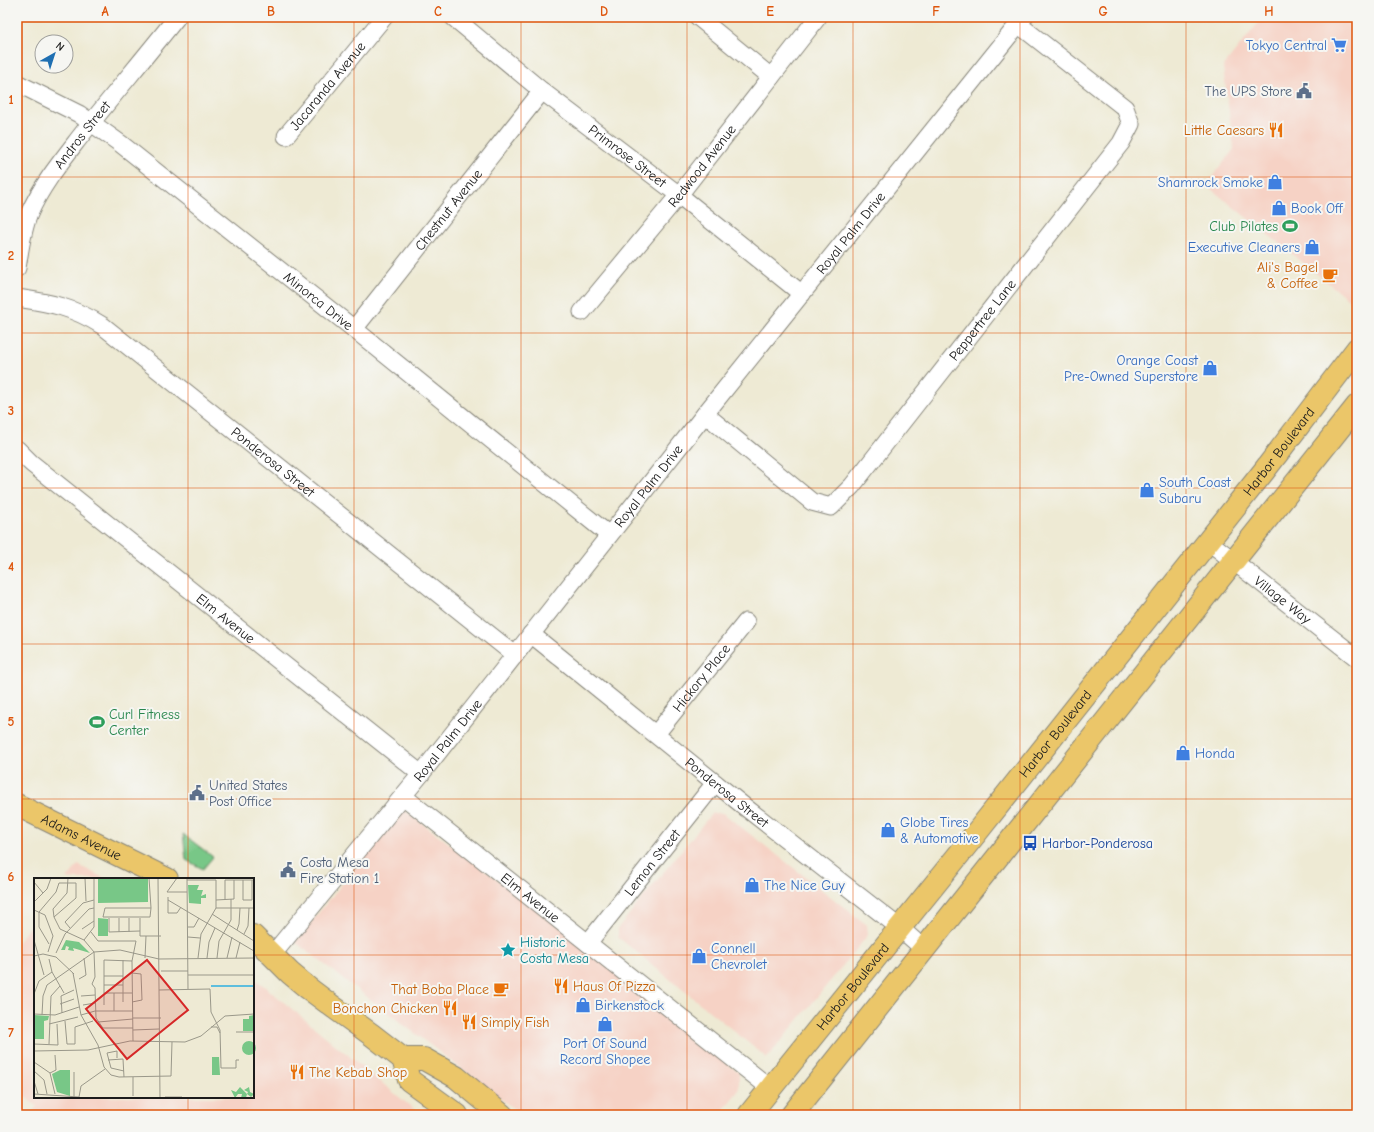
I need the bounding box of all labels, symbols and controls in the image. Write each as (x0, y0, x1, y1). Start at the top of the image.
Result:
text: A (101, 4, 109, 19)
text: B (267, 4, 275, 19)
text: C (434, 4, 442, 19)
text: D (600, 4, 608, 19)
text: E (766, 4, 774, 19)
text: F (932, 4, 940, 19)
text: G (1098, 4, 1108, 19)
text: H (1264, 4, 1274, 19)
north arrow (34, 34, 74, 74)
supermarket icon: Tokyo Central (1330, 36, 1348, 54)
place label: Tokyo Central (1246, 37, 1327, 54)
street label: Jacaranda Avenue (286, 38, 369, 134)
text: N (53, 39, 67, 54)
public building icon: The UPS Store (1295, 82, 1313, 100)
place label: The UPS Store (1205, 83, 1292, 100)
text: 1 (8, 92, 14, 107)
street label: Andros Street (50, 97, 115, 172)
street label: Primrose Street (585, 121, 671, 191)
street label: Redwood Avenue (664, 121, 739, 211)
restaurant icon: Little Caesars (1267, 121, 1285, 139)
place label: Little Caesars (1184, 122, 1264, 139)
street label: Chestnut Avenue (411, 166, 486, 254)
shop icon: Shamrock Smoke (1266, 173, 1284, 191)
place label: Shamrock Smoke (1158, 174, 1263, 191)
street label: Royal Palm Drive (812, 188, 889, 277)
shop icon: Book Off (1270, 199, 1288, 217)
place label: Book Off (1291, 200, 1344, 217)
sports icon: Club Pilates (1281, 217, 1299, 235)
place label: Club Pilates (1209, 218, 1278, 235)
shop icon: Executive Cleaners (1303, 238, 1321, 256)
place label: Executive Cleaners (1188, 239, 1300, 256)
text: 2 (8, 248, 14, 263)
place label: Ali's Bagel & Coffee (1257, 259, 1318, 292)
cafe icon: Ali's Bagel & Coffee (1321, 266, 1339, 284)
street label: Minorca Drive (280, 268, 357, 334)
street label: Peppertree Lane (945, 276, 1019, 364)
place label: Orange Coast Pre-Owned Superstore (1064, 352, 1199, 385)
shop icon: Orange Coast Pre-Owned Superstore (1201, 359, 1219, 377)
text: 3 (8, 403, 14, 418)
street label: Harbor Boulevard (1239, 404, 1318, 499)
street label: Ponderosa Street (228, 423, 319, 501)
street label: Royal Palm Drive (610, 441, 686, 531)
place label: South Coast Subaru (1159, 474, 1232, 507)
shop icon: South Coast Subaru (1138, 481, 1156, 499)
text: 4 (8, 559, 14, 574)
street label: Village Way (1251, 572, 1315, 628)
street label: Elm Avenue (193, 590, 259, 647)
street label: Hickory Place (669, 640, 734, 715)
street label: Harbor Boulevard (1015, 687, 1095, 781)
street label: Royal Palm Drive (410, 696, 485, 785)
place label: Curl Fitness Center (109, 706, 180, 739)
sports icon: Curl Fitness Center (88, 713, 106, 731)
text: 5 (8, 714, 15, 729)
shop icon: Honda (1174, 744, 1192, 762)
place label: Honda (1195, 745, 1235, 762)
street label: Ponderosa Street (682, 754, 773, 832)
place label: United States Post Office (209, 777, 287, 810)
public building icon: United States Post Office (188, 784, 206, 802)
street label: Adams Avenue (39, 810, 125, 864)
place label: Globe Tires & Automotive (900, 814, 979, 847)
shop icon: Globe Tires & Automotive (879, 821, 897, 839)
street label: Lemon Street (620, 825, 684, 899)
bus stop icon: Harbor-Ponderosa (1021, 834, 1039, 852)
place label: Harbor-Ponderosa (1042, 835, 1153, 852)
place label: Costa Mesa Fire Station 1 (300, 854, 379, 887)
public building icon: Costa Mesa Fire Station 1 (279, 861, 297, 879)
text: 6 (8, 869, 15, 884)
street label: Elm Avenue (498, 869, 563, 926)
shop icon: The Nice Guy (743, 876, 761, 894)
place label: The Nice Guy (764, 877, 846, 894)
inset map (34, 878, 254, 1098)
place label: Historic Costa Mesa (520, 934, 589, 967)
place label: Connell Chevrolet (711, 940, 768, 973)
street label: Harbor Boulevard (812, 940, 893, 1033)
place icon: Historic Costa Mesa (499, 941, 517, 959)
shop icon: Connell Chevrolet (690, 947, 708, 965)
restaurant icon: Haus Of Pizza (552, 977, 570, 995)
place label: Haus Of Pizza (573, 978, 656, 995)
cafe icon: That Boba Place (492, 980, 510, 998)
place label: That Boba Place (391, 981, 489, 998)
shop icon: Birkenstock (574, 996, 592, 1014)
place label: Birkenstock (595, 997, 664, 1014)
restaurant icon: Bonchon Chicken (441, 999, 459, 1017)
place label: Bonchon Chicken (333, 1000, 438, 1017)
restaurant icon: Simply Fish (460, 1013, 478, 1031)
place label: Simply Fish (481, 1014, 550, 1031)
shop icon: Port Of Sound Record Shopee (596, 1015, 614, 1033)
text: 7 (8, 1025, 14, 1040)
place label: Port Of Sound Record Shopee (560, 1035, 650, 1068)
restaurant icon: The Kebab Shop (288, 1063, 306, 1081)
place label: The Kebab Shop (309, 1064, 407, 1081)

